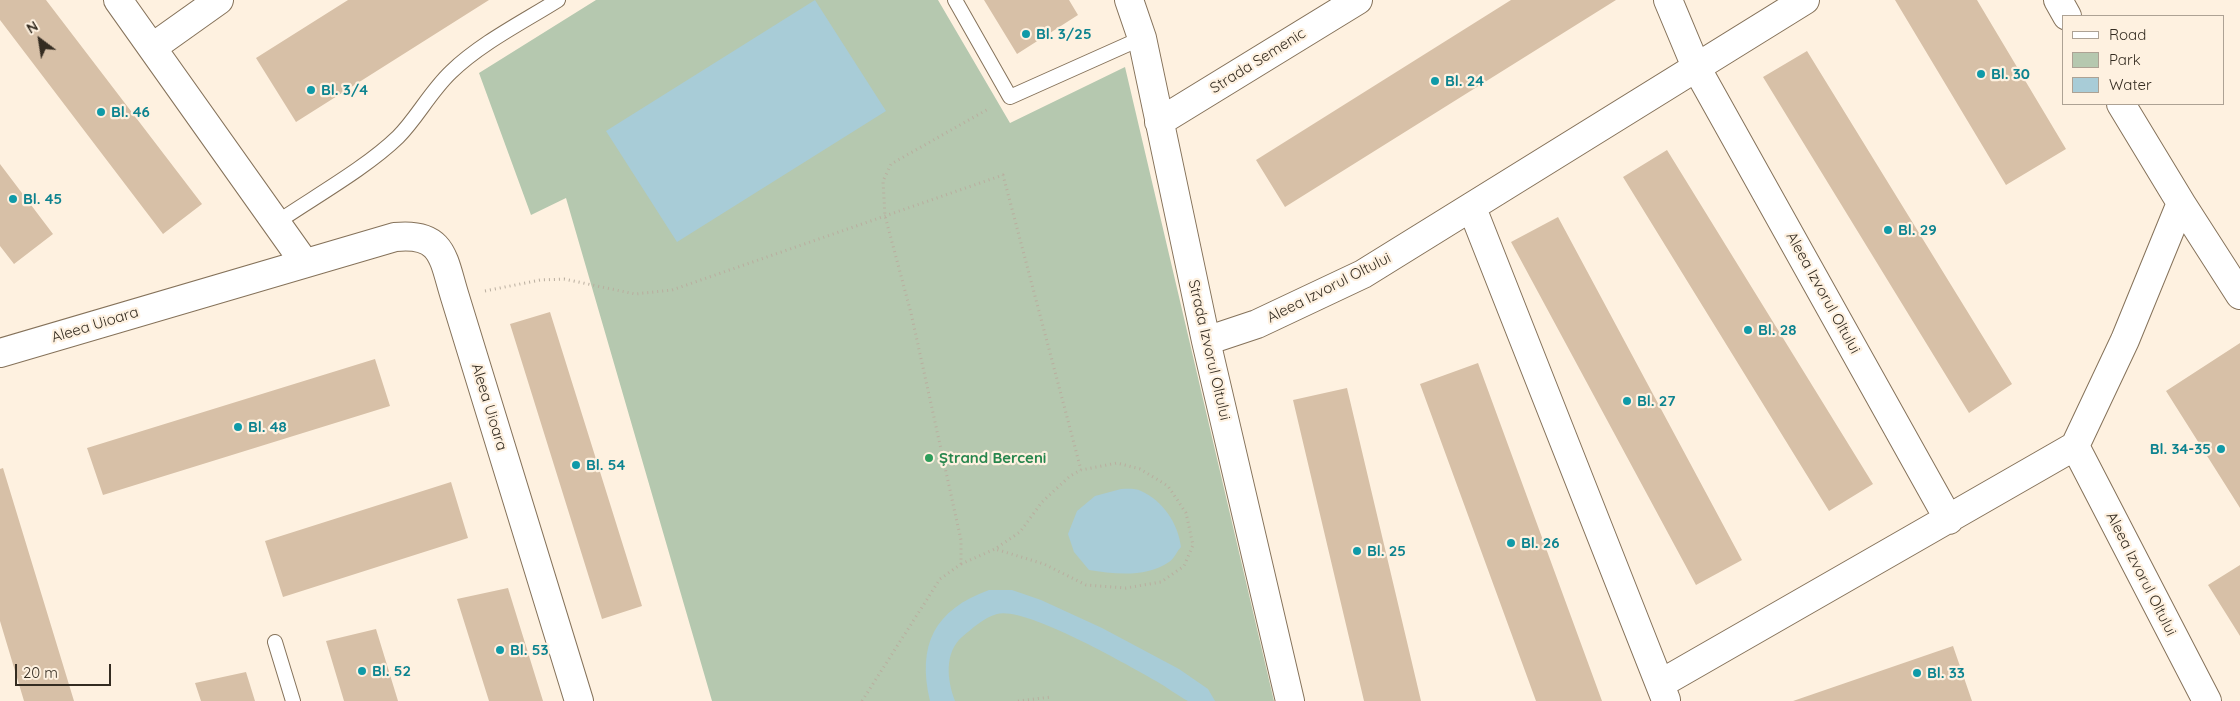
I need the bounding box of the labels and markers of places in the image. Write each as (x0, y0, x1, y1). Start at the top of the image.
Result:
place label: Bl. 3/25 (1036, 25, 1092, 43)
marker: Bl. 3/25 (1020, 28, 1032, 40)
place label: Bl. 30 (1991, 65, 2030, 83)
marker: Bl. 30 (1975, 68, 1987, 80)
place label: Bl. 24 (1445, 72, 1484, 90)
marker: Bl. 24 (1429, 75, 1441, 87)
place label: Bl. 3/4 (321, 81, 368, 99)
marker: Bl. 3/4 (305, 84, 317, 96)
place label: Bl. 46 (111, 103, 150, 121)
marker: Bl. 46 (95, 106, 107, 118)
place label: Bl. 45 (23, 190, 62, 208)
marker: Bl. 45 (7, 193, 19, 205)
place label: Bl. 29 (1898, 221, 1937, 239)
marker: Bl. 29 (1882, 224, 1894, 236)
place label: Bl. 28 (1758, 321, 1797, 339)
marker: Bl. 28 (1742, 324, 1754, 336)
place label: Bl. 27 (1637, 392, 1676, 410)
marker: Bl. 27 (1621, 395, 1633, 407)
place label: Bl. 48 (248, 418, 287, 436)
marker: Bl. 48 (232, 421, 244, 433)
place label: Bl. 34-35 (2150, 440, 2211, 458)
marker: Bl. 34-35 (2215, 443, 2227, 455)
place label: Ștrand Berceni (939, 449, 1046, 467)
marker: Ștrand Berceni (923, 452, 935, 464)
place label: Bl. 54 (586, 456, 625, 474)
marker: Bl. 54 (570, 459, 582, 471)
place label: Bl. 26 (1521, 534, 1560, 552)
marker: Bl. 26 (1505, 537, 1517, 549)
place label: Bl. 25 (1367, 542, 1406, 560)
marker: Bl. 25 (1351, 545, 1363, 557)
place label: Bl. 53 (510, 641, 548, 659)
marker: Bl. 53 (494, 644, 506, 656)
place label: Bl. 52 (372, 662, 411, 680)
place label: Bl. 33 (1927, 664, 1965, 682)
marker: Bl. 52 (356, 665, 368, 677)
marker: Bl. 33 (1911, 667, 1923, 679)

